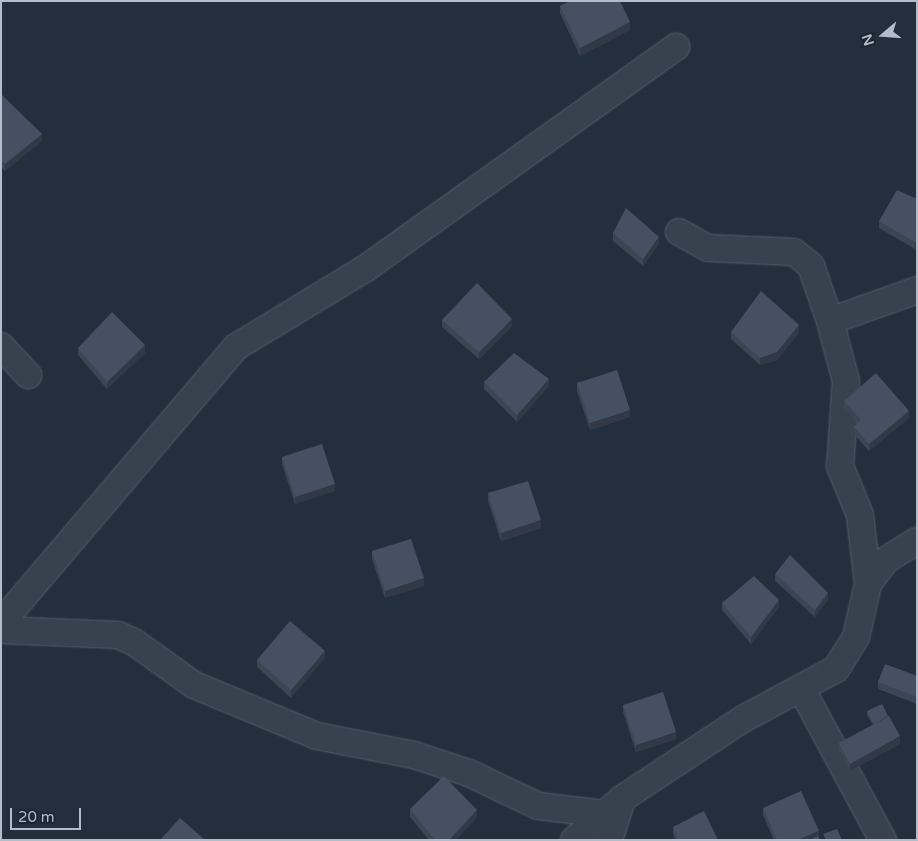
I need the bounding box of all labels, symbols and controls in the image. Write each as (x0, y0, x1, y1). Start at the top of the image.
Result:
north arrow (858, 10, 908, 60)
text: N (858, 32, 878, 48)
scale bar (12, 798, 84, 830)
text: 20 m (18, 808, 55, 826)

